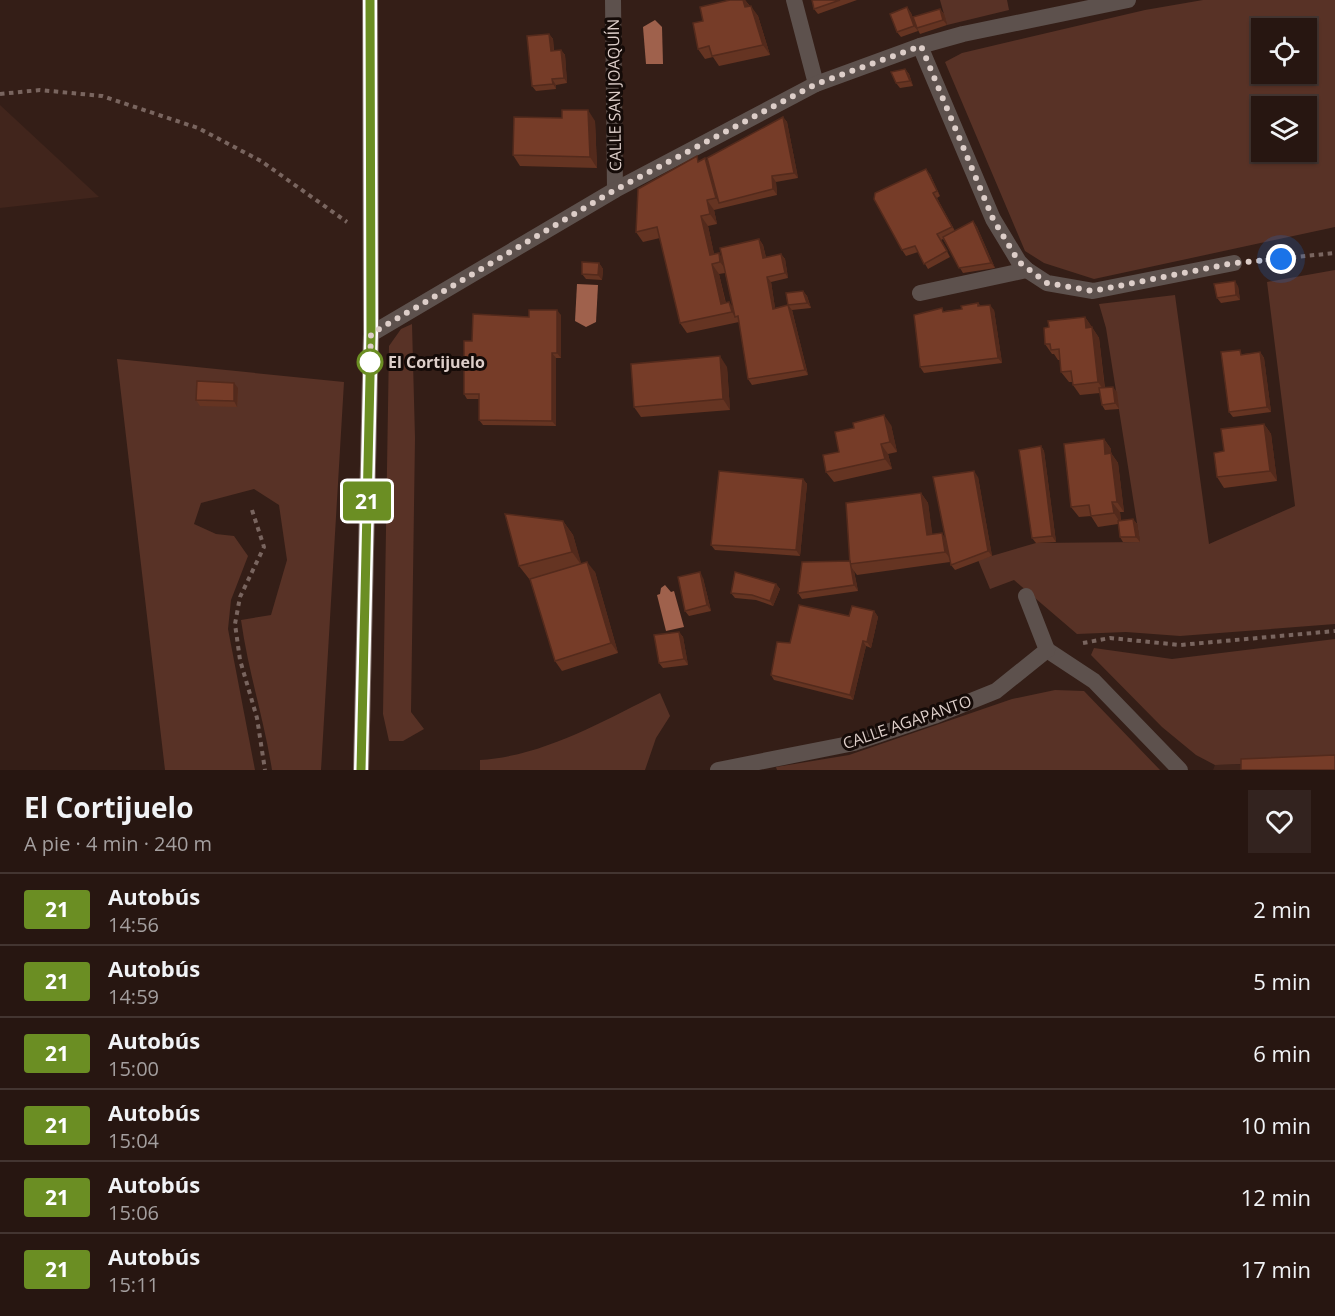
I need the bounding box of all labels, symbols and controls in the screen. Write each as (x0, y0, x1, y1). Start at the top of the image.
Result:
map controls (1251, 18, 1317, 162)
button: locate (1251, 18, 1317, 84)
street label: CALLE SAN JOAQUÍN (602, 19, 626, 171)
button: layers (1251, 96, 1317, 162)
your location (1266, 244, 1296, 274)
marker: El Cortijuelo (357, 349, 383, 375)
place label: El Cortijuelo (388, 351, 485, 373)
line badge: 21 (340, 482, 394, 520)
text: 21 (355, 487, 379, 515)
street label: CALLE AGAPANTO (840, 690, 974, 754)
text: El Cortijuelo (24, 788, 193, 826)
button: heart (1248, 790, 1311, 853)
text: A pie · 4 min · 240 m (24, 830, 212, 857)
text: Autobús (108, 881, 200, 911)
text: 2 min (1253, 894, 1311, 924)
text: 21 (45, 895, 69, 923)
text: 14:56 (108, 911, 159, 938)
text: Autobús (108, 953, 200, 983)
text: 5 min (1253, 966, 1311, 996)
text: 21 (45, 967, 69, 995)
text: 14:59 (108, 983, 159, 1010)
text: Autobús (108, 1025, 200, 1055)
text: 6 min (1253, 1038, 1311, 1068)
text: 21 (45, 1039, 69, 1067)
text: 15:00 (108, 1055, 159, 1082)
text: Autobús (108, 1097, 200, 1127)
text: 10 min (1241, 1110, 1311, 1140)
text: 21 (45, 1111, 69, 1139)
text: 15:04 (108, 1127, 159, 1154)
text: Autobús (108, 1169, 200, 1199)
text: 12 min (1241, 1182, 1311, 1212)
text: 21 (45, 1183, 69, 1211)
text: 15:06 (108, 1199, 159, 1226)
text: Autobús (108, 1241, 200, 1271)
text: 17 min (1241, 1254, 1311, 1284)
text: 21 (45, 1255, 69, 1283)
text: 15:11 (108, 1271, 159, 1298)

